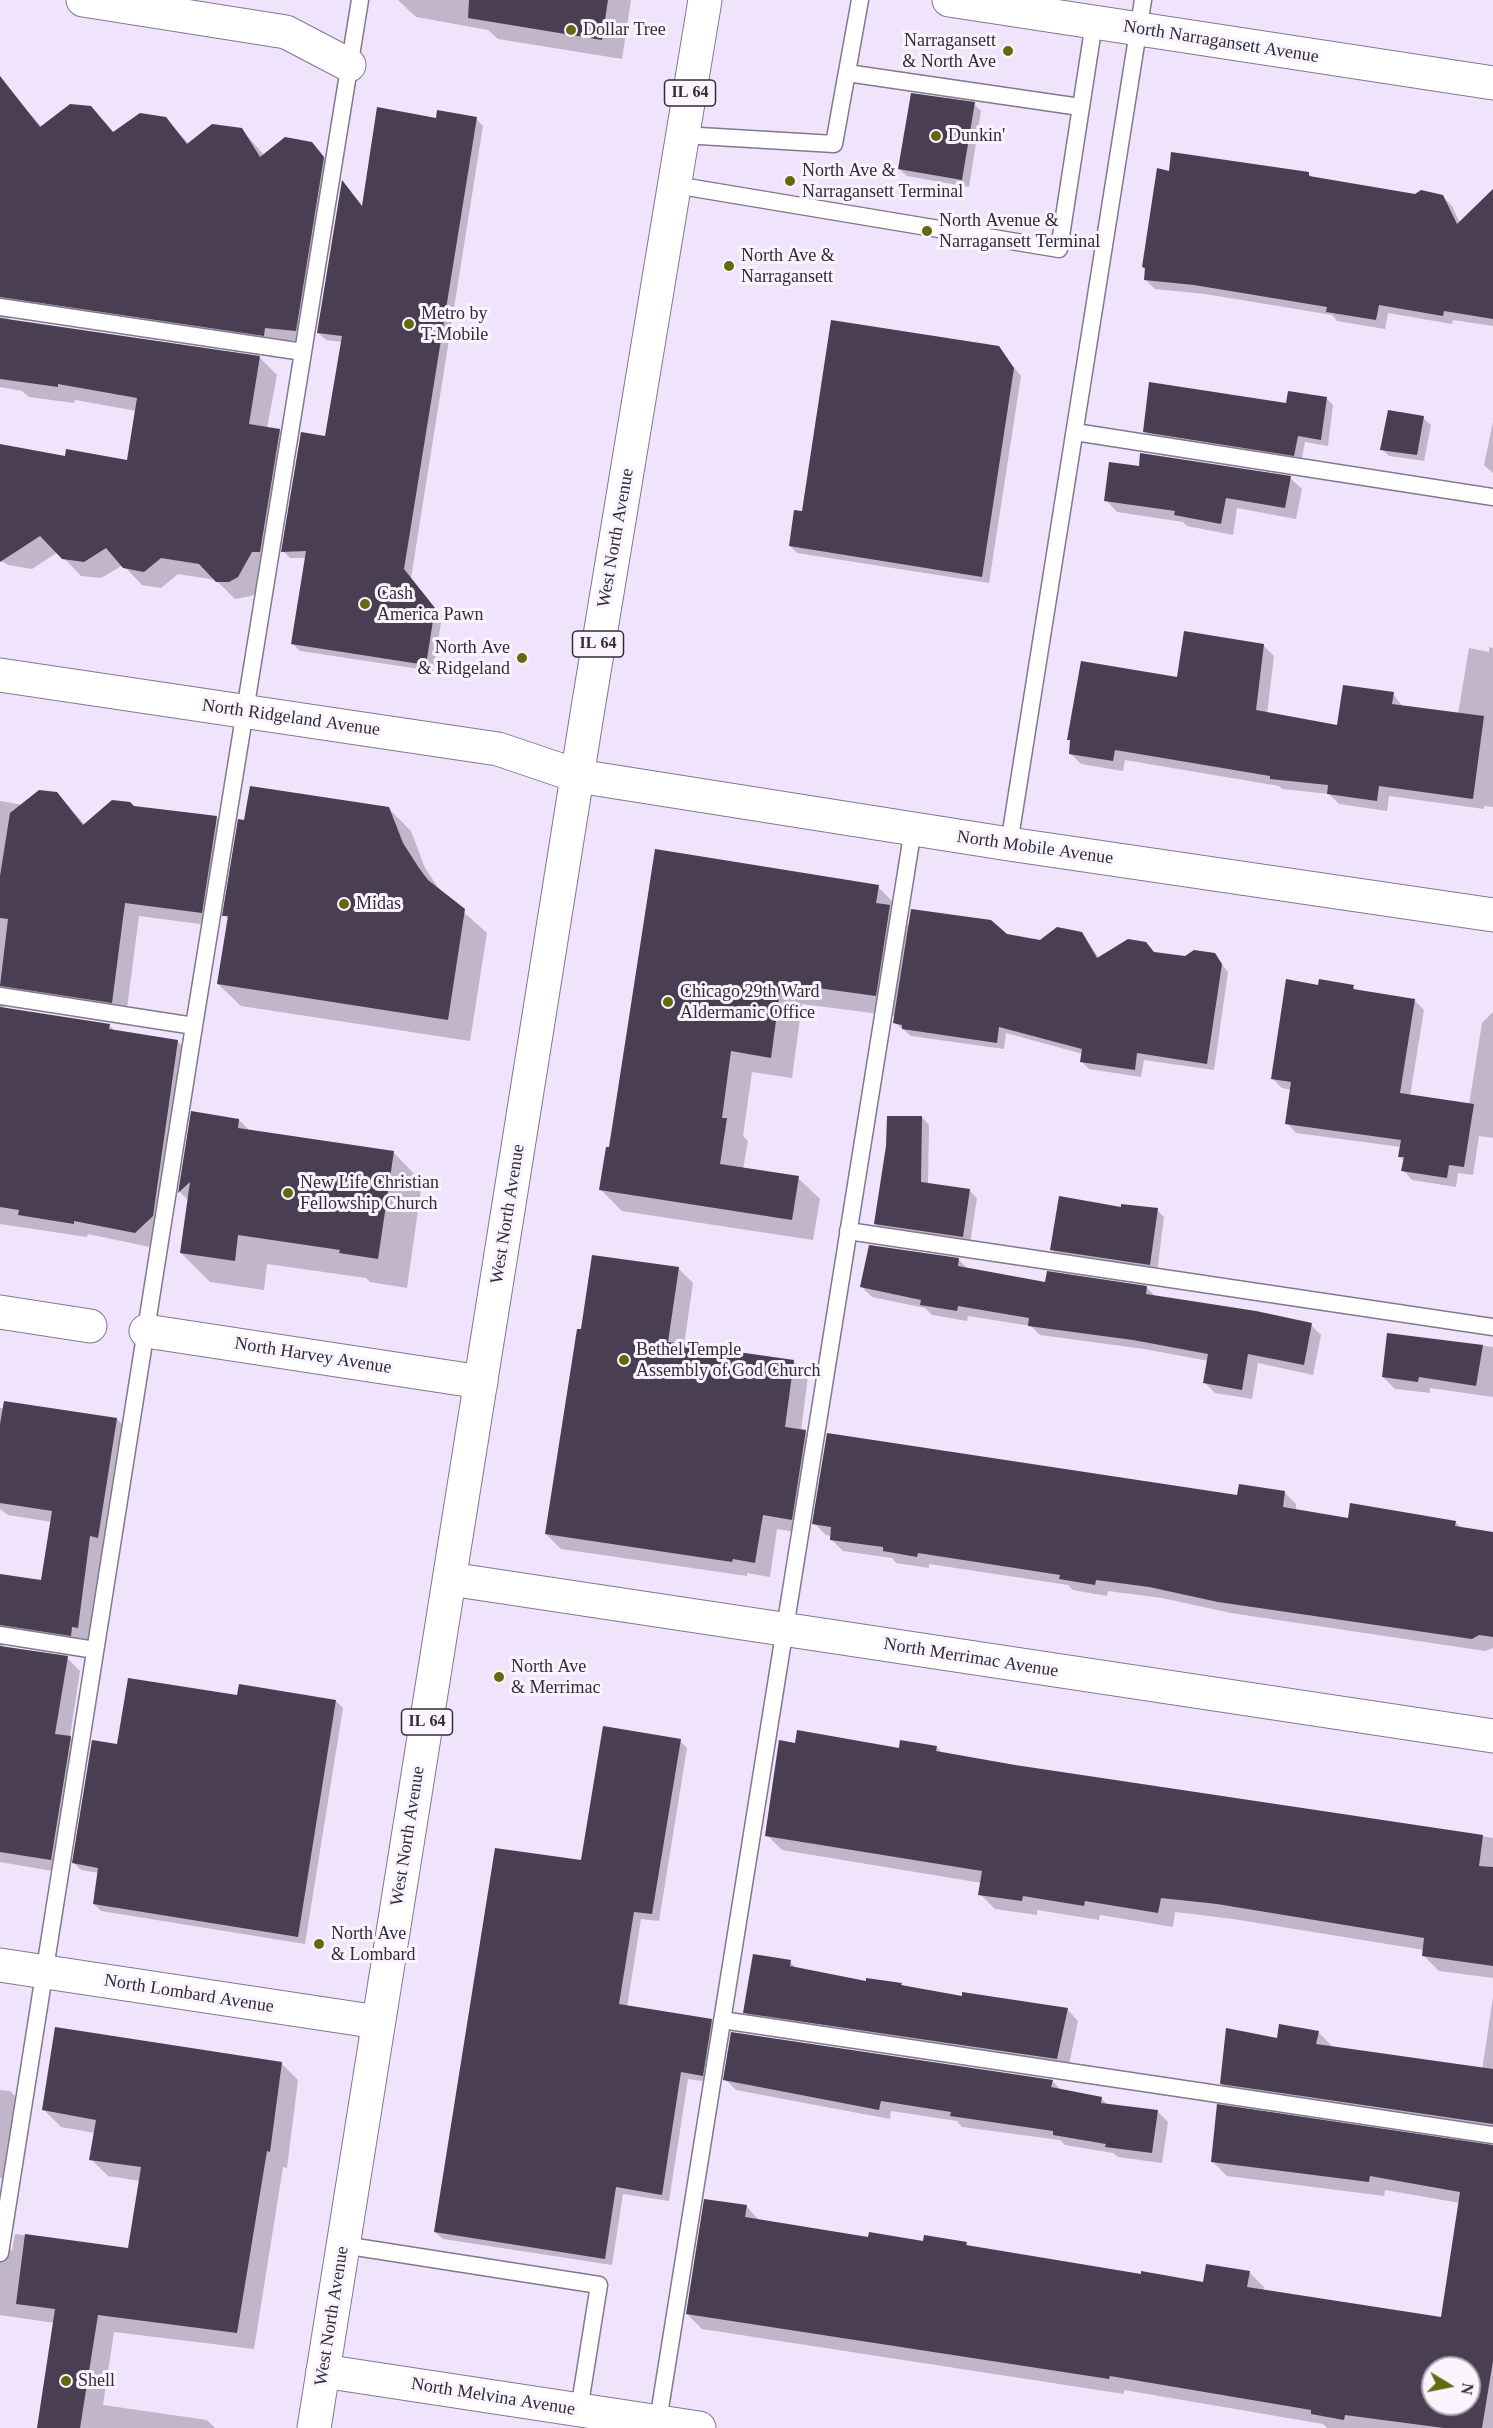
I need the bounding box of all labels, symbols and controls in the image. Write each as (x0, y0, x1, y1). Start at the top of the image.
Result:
street label: North Narragansett Avenue (1122, 16, 1320, 68)
place label: Dollar Tree (583, 19, 666, 41)
marker: Dollar Tree (564, 23, 578, 37)
place label: Narragansett & North Ave (902, 30, 996, 72)
marker: Narragansett & North Ave (1001, 44, 1015, 58)
road number: IL 64 (664, 80, 716, 106)
place label: Dunkin' (948, 125, 1005, 147)
marker: Dunkin' (929, 129, 943, 143)
place label: North Ave & Narragansett Terminal (802, 160, 963, 202)
marker: North Ave & Narragansett Terminal (783, 174, 797, 188)
place label: North Avenue & Narragansett Terminal (939, 210, 1100, 252)
marker: North Avenue & Narragansett Terminal (920, 224, 934, 238)
place label: North Ave & Narragansett (741, 245, 835, 288)
marker: North Ave & Narragansett (722, 259, 736, 273)
place label: Metro by T-Mobile (421, 303, 488, 346)
marker: Metro by T-Mobile (402, 317, 416, 331)
street label: West North Avenue (593, 467, 639, 609)
place label: Cash America Pawn (377, 583, 483, 626)
marker: Cash America Pawn (358, 597, 372, 611)
road number: IL 64 (572, 631, 624, 657)
place label: North Ave & Ridgeland (418, 637, 510, 680)
marker: North Ave & Ridgeland (515, 651, 529, 665)
street label: North Ridgeland Avenue (201, 695, 381, 741)
street label: North Mobile Avenue (955, 826, 1115, 870)
place label: Midas (356, 893, 401, 915)
marker: Midas (337, 897, 351, 911)
place label: Chicago 29th Ward Aldermanic Office (680, 981, 820, 1024)
marker: Chicago 29th Ward Aldermanic Office (661, 995, 675, 1009)
street label: West North Avenue (486, 1143, 530, 1285)
place label: New Life Christian Fellowship Church (300, 1172, 439, 1214)
marker: New Life Christian Fellowship Church (281, 1186, 295, 1200)
street label: North Harvey Avenue (233, 1333, 393, 1379)
place label: Bethel Temple Assembly of God Church (636, 1339, 820, 1382)
marker: Bethel Temple Assembly of God Church (617, 1353, 631, 1367)
street label: North Merrimac Avenue (882, 1634, 1060, 1682)
place label: North Ave & Merrimac (511, 1656, 600, 1698)
marker: North Ave & Merrimac (492, 1670, 506, 1684)
road number: IL 64 (402, 1709, 452, 1735)
street label: West North Avenue (386, 1765, 430, 1907)
place label: North Ave & Lombard (331, 1923, 415, 1966)
marker: North Ave & Lombard (312, 1937, 326, 1951)
street label: North Lombard Avenue (103, 1970, 275, 2018)
street label: West North Avenue (310, 2245, 354, 2387)
north arrow (1421, 2356, 1481, 2416)
place label: Shell (78, 2370, 115, 2392)
street label: North Melvina Avenue (410, 2373, 576, 2421)
marker: Shell (59, 2374, 73, 2388)
text: N (1458, 2382, 1477, 2396)

